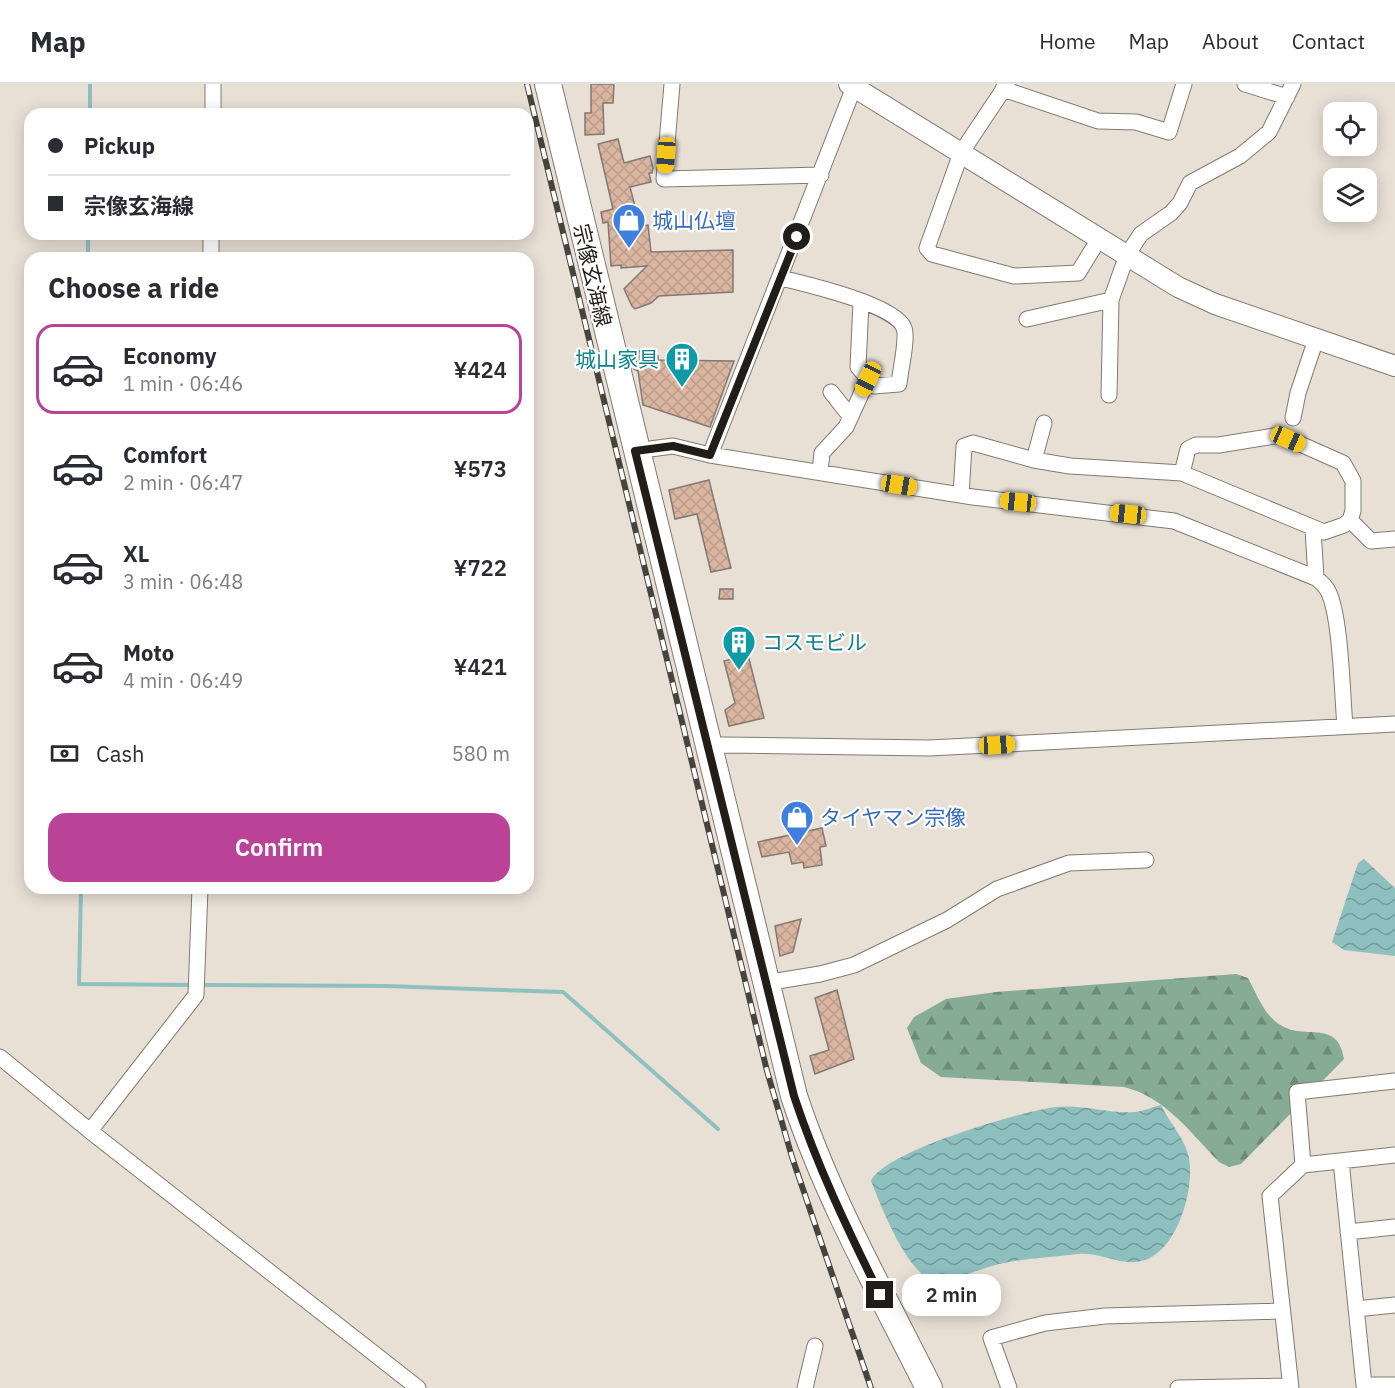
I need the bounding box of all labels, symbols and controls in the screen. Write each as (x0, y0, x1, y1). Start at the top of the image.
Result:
text: Map (30, 23, 86, 60)
text: Home (1039, 27, 1096, 55)
text: Map (1129, 27, 1169, 55)
text: About (1202, 27, 1259, 55)
text: Contact (1292, 27, 1365, 55)
map controls (1323, 102, 1377, 222)
button: locate (1323, 102, 1377, 156)
text: Pickup (84, 131, 155, 160)
car (656, 136, 676, 174)
button: layers (1323, 168, 1377, 222)
text: 宗像玄海線 (84, 191, 194, 220)
shop icon: 城山仏壇 (611, 202, 647, 249)
place label: 城山仏壇 (652, 206, 736, 234)
street label: 宗像玄海線 (568, 221, 618, 329)
route start (783, 223, 810, 250)
text: Choose a ride (48, 270, 219, 305)
text: Economy (123, 341, 217, 370)
building icon: 城山家具 (664, 341, 700, 388)
icon: car (51, 342, 105, 396)
place label: 城山家具 (575, 345, 659, 373)
text: ¥424 (453, 355, 507, 384)
car (852, 359, 884, 399)
text: 1 min · 06:46 (123, 370, 243, 397)
car (1268, 423, 1308, 455)
text: Comfort (123, 440, 207, 469)
icon: car (51, 441, 105, 495)
text: ¥573 (453, 454, 507, 483)
text: 2 min · 06:47 (123, 469, 243, 496)
car (880, 473, 918, 497)
car (999, 491, 1037, 513)
car (1109, 503, 1147, 525)
text: XL (123, 539, 149, 568)
icon: car (51, 540, 105, 594)
text: ¥722 (453, 553, 507, 582)
text: 3 min · 06:48 (123, 568, 243, 595)
building icon: コスモビル (721, 624, 757, 671)
place label: コスモビル (762, 628, 867, 656)
text: Moto (123, 638, 174, 667)
icon: car (51, 639, 105, 693)
text: ¥421 (453, 652, 507, 681)
text: 4 min · 06:49 (123, 667, 243, 694)
car (979, 735, 1015, 755)
icon: cash (48, 737, 81, 770)
text: Cash (96, 739, 145, 768)
text: 580 m (452, 740, 510, 767)
shop icon: タイヤマン宗像 (779, 799, 815, 846)
place label: タイヤマン宗像 (820, 803, 966, 831)
button: Confirm (48, 813, 510, 882)
callout: 2 min (901, 1274, 1000, 1316)
route end (866, 1281, 893, 1308)
text: 2 min (926, 1281, 977, 1308)

